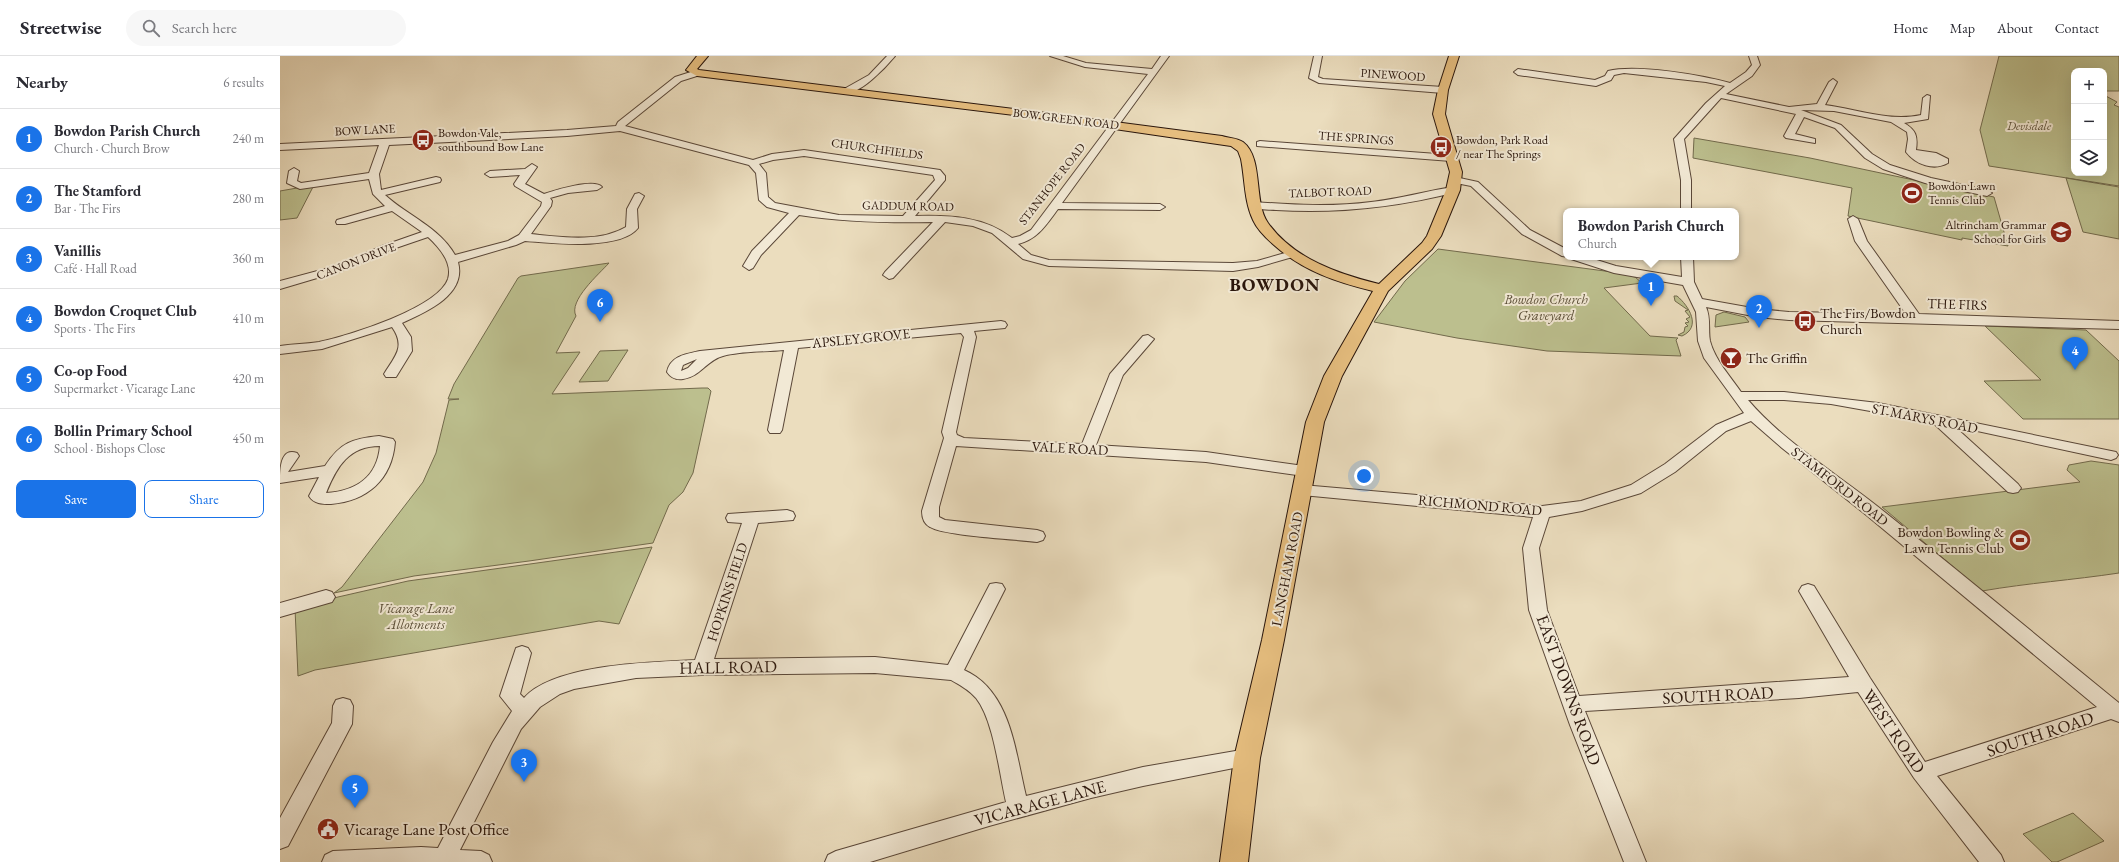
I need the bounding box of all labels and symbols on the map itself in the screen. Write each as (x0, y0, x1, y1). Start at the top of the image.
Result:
street label: PINEWOOD (1360, 65, 1426, 85)
street label: BOW GREEN ROAD (1012, 105, 1120, 133)
park label: Devisdale (2006, 118, 2052, 134)
street label: BOW LANE (334, 120, 396, 140)
place label: Bowdon Vale, southbound Bow Lane (438, 125, 544, 155)
bus stop icon: Bowdon Vale, southbound Bow Lane (410, 127, 436, 153)
street label: THE SPRINGS (1318, 127, 1395, 149)
place label: Bowdon, Park Road / near The Springs (1456, 132, 1549, 162)
bus stop icon: Bowdon, Park Road / near The Springs (1428, 134, 1454, 160)
street label: CHURCHFIELDS (830, 135, 924, 163)
street label: STANHOPE ROAD (1015, 140, 1089, 228)
place label: Bowdon Lawn Tennis Club (1928, 178, 1996, 208)
sports icon: Bowdon Lawn Tennis Club (1899, 180, 1925, 206)
street label: TALBOT ROAD (1288, 183, 1372, 201)
street label: GADDUM ROAD (862, 197, 954, 215)
place label: Altrincham Grammar School for Girls (1944, 217, 2046, 247)
school or university icon: Altrincham Grammar School for Girls (2048, 219, 2074, 245)
street label: CANON DRIVE (314, 238, 398, 284)
district label: BOWDON (1230, 273, 1320, 296)
pin: 1 (1638, 273, 1664, 306)
pin: 6 (587, 289, 613, 322)
park label: Bowdon Church Graveyard (1503, 290, 1588, 324)
street label: THE FIRS (1927, 294, 1987, 314)
pin: 2 (1746, 295, 1772, 328)
place label: The Firs/Bowdon Church (1820, 304, 1916, 338)
bus stop icon: The Firs/Bowdon Church (1792, 308, 1818, 334)
street label: APSLEY GROVE (810, 324, 911, 352)
pin: 4 (2062, 337, 2088, 370)
bar icon: The Griffin (1718, 345, 1744, 371)
place label: The Griffin (1746, 349, 1808, 367)
street label: ST MARYS ROAD (1870, 399, 1980, 437)
street label: VALE ROAD (1031, 437, 1109, 459)
street label: STAMFORD ROAD (1788, 442, 1893, 530)
your location (1354, 466, 1374, 486)
street label: RICHMOND ROAD (1417, 491, 1543, 519)
street label: LANGHAM ROAD (1267, 510, 1307, 628)
place label: Bowdon Bowling & Lawn Tennis Club (1897, 523, 2004, 557)
sports icon: Bowdon Bowling & Lawn Tennis Club (2007, 527, 2033, 553)
street label: HOPKINS FIELD (703, 540, 752, 644)
park label: Vicarage Lane Allotments (378, 599, 454, 633)
street label: EAST DOWNS ROAD (1532, 612, 1607, 769)
street label: HALL ROAD (679, 655, 777, 679)
street label: SOUTH ROAD (1662, 681, 1774, 709)
street label: WEST ROAD (1858, 685, 1930, 778)
street label: SOUTH ROAD (1984, 706, 2096, 762)
pin: 3 (511, 749, 537, 782)
pin: 5 (342, 775, 368, 808)
street label: VICARAGE LANE (972, 775, 1109, 831)
public building icon: Vicarage Lane Post Office (315, 816, 341, 842)
place label: Vicarage Lane Post Office (344, 818, 509, 840)

